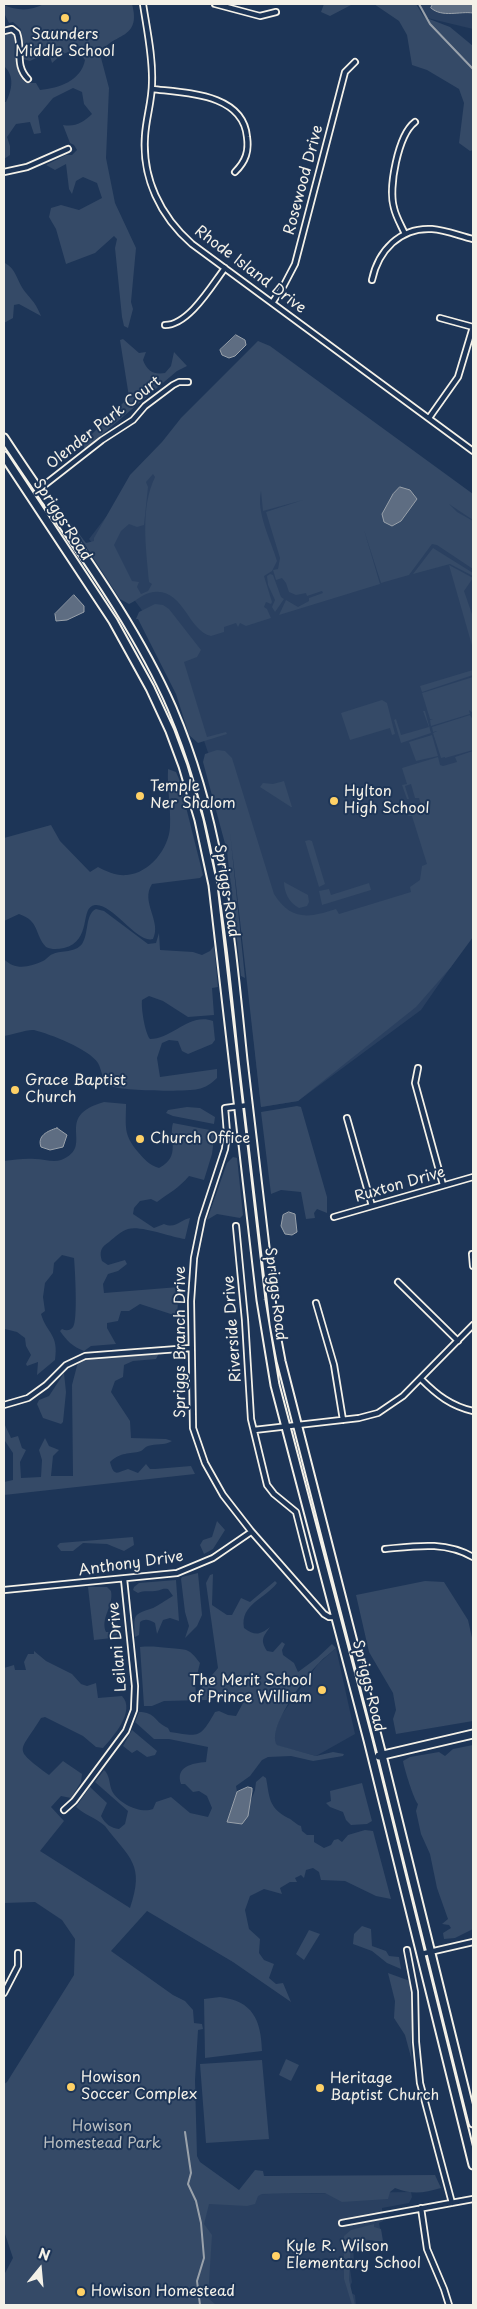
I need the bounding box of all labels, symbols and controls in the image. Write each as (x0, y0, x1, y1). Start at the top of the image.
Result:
marker: Saunders Middle School (59, 12, 71, 24)
place label: Saunders Middle School (15, 26, 115, 61)
street label: Rosewood Drive (281, 123, 327, 237)
street label: Rhode Island Drive (191, 222, 309, 318)
street label: Olender Park Court (43, 373, 165, 473)
street label: Spriggs Road (29, 476, 95, 564)
place label: Temple Ner Shalom (150, 778, 236, 813)
place label: Hylton High School (344, 783, 429, 818)
marker: Temple Ner Shalom (134, 790, 146, 802)
marker: Hylton High School (328, 795, 340, 807)
street label: Spriggs Road (210, 843, 242, 939)
place label: Grace Baptist Church (25, 1072, 126, 1107)
marker: Grace Baptist Church (9, 1084, 21, 1096)
place label: Church Office (150, 1130, 250, 1148)
marker: Church Office (134, 1133, 146, 1145)
street label: Ruxton Drive (353, 1164, 447, 1206)
street label: Spriggs Road (260, 1246, 290, 1342)
street label: Spriggs Branch Drive (172, 1266, 190, 1418)
street label: Riverside Drive (220, 1275, 246, 1383)
street label: Anthony Drive (77, 1548, 185, 1580)
street label: Leilani Drive (105, 1601, 131, 1693)
street label: Spriggs Road (348, 1638, 388, 1734)
place label: The Merit School of Prince William (189, 1672, 312, 1707)
marker: The Merit School of Prince William (316, 1684, 328, 1696)
place label: Howison Soccer Complex (81, 2069, 197, 2104)
place label: Heritage Baptist Church (330, 2070, 439, 2105)
marker: Howison Soccer Complex (65, 2081, 77, 2093)
marker: Heritage Baptist Church (314, 2082, 326, 2094)
park label: Howison Homestead Park (43, 2118, 161, 2153)
place label: Kyle R. Wilson Elementary School (286, 2238, 421, 2273)
text: N (36, 2243, 53, 2266)
north arrow (15, 2244, 65, 2294)
marker: Kyle R. Wilson Elementary School (270, 2250, 282, 2262)
place label: Howison Homestead (91, 2283, 235, 2301)
marker: Howison Homestead (75, 2286, 87, 2298)

